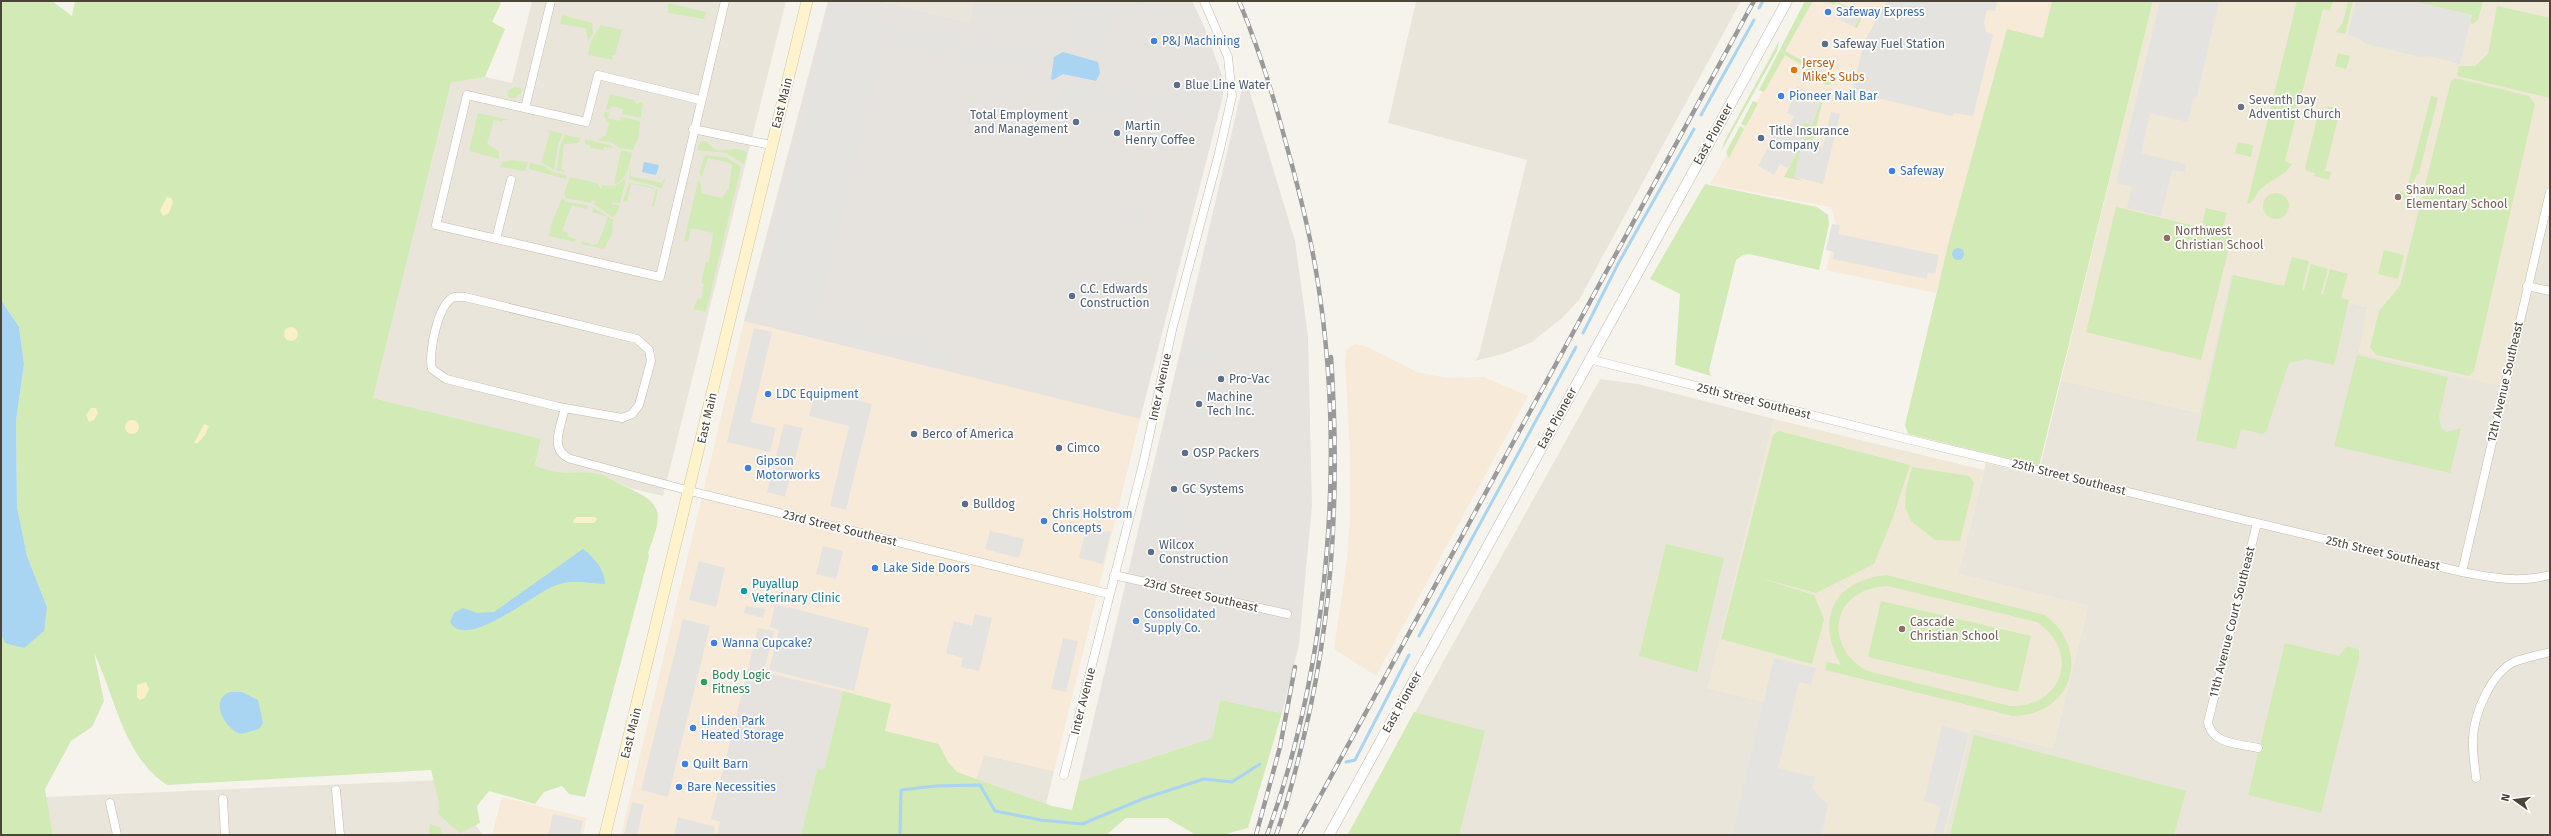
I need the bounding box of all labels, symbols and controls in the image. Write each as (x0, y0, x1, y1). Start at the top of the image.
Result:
place label: Safeway Express (1836, 5, 1925, 19)
marker: Safeway Express (1823, 7, 1833, 17)
place label: P&J Machining (1162, 34, 1240, 48)
marker: P&J Machining (1149, 36, 1159, 46)
place label: Safeway Fuel Station (1833, 37, 1945, 51)
marker: Safeway Fuel Station (1820, 39, 1830, 49)
place label: Jersey Mike's Subs (1802, 56, 1865, 84)
marker: Jersey Mike's Subs (1789, 65, 1799, 75)
street label: East Main (769, 76, 795, 130)
place label: Blue Line Water (1185, 78, 1270, 92)
marker: Blue Line Water (1172, 80, 1182, 90)
place label: Pioneer Nail Bar (1789, 89, 1878, 103)
marker: Pioneer Nail Bar (1776, 91, 1786, 101)
place label: Seventh Day Adventist Church (2249, 93, 2341, 121)
street label: East Pioneer (1690, 101, 1736, 167)
marker: Seventh Day Adventist Church (2236, 102, 2246, 112)
place label: Total Employment and Management (970, 108, 1069, 136)
marker: Total Employment and Management (1071, 117, 1081, 127)
place label: Martin Henry Coffee (1125, 119, 1195, 147)
place label: Title Insurance Company (1769, 124, 1849, 152)
marker: Martin Henry Coffee (1112, 128, 1122, 138)
marker: Title Insurance Company (1756, 133, 1766, 143)
place label: Safeway (1900, 164, 1944, 178)
marker: Safeway (1887, 166, 1897, 176)
place label: Shaw Road Elementary School (2406, 183, 2508, 211)
marker: Shaw Road Elementary School (2393, 192, 2403, 202)
place label: Northwest Christian School (2175, 224, 2264, 252)
marker: Northwest Christian School (2162, 233, 2172, 243)
place label: C.C. Edwards Construction (1080, 282, 1150, 310)
marker: C.C. Edwards Construction (1067, 291, 1077, 301)
street label: 12th Avenue Southeast (2484, 320, 2526, 444)
street label: Inter Avenue (1146, 352, 1174, 422)
place label: Pro-Vac (1229, 372, 1270, 386)
marker: Pro-Vac (1216, 374, 1226, 384)
street label: 25th Street Southeast (1696, 380, 1813, 422)
street label: East Pioneer (1534, 385, 1580, 451)
place label: LDC Equipment (776, 387, 859, 401)
marker: LDC Equipment (763, 389, 773, 399)
place label: Machine Tech Inc. (1207, 390, 1254, 418)
street label: East Main (694, 391, 720, 445)
marker: Machine Tech Inc. (1194, 399, 1204, 409)
place label: Berco of America (922, 427, 1014, 441)
marker: Berco of America (909, 429, 919, 439)
place label: Cimco (1067, 441, 1100, 455)
marker: Cimco (1054, 443, 1064, 453)
place label: OSP Packers (1193, 446, 1260, 460)
marker: OSP Packers (1180, 448, 1190, 458)
place label: Gipson Motorworks (756, 454, 820, 482)
street label: 25th Street Southeast (2011, 456, 2128, 498)
marker: Gipson Motorworks (743, 463, 753, 473)
place label: GC Systems (1182, 482, 1244, 496)
marker: GC Systems (1169, 484, 1179, 494)
place label: Bulldog (973, 497, 1015, 511)
marker: Bulldog (960, 499, 970, 509)
street label: 23rd Street Southeast (782, 507, 899, 549)
place label: Chris Holstrom Concepts (1052, 507, 1133, 535)
marker: Chris Holstrom Concepts (1039, 516, 1049, 526)
street label: 25th Street Southeast (2325, 533, 2442, 573)
place label: Wilcox Construction (1159, 538, 1229, 566)
street label: 11th Avenue Court Southeast (2206, 544, 2258, 699)
marker: Wilcox Construction (1146, 547, 1156, 557)
place label: Lake Side Doors (883, 561, 970, 575)
marker: Lake Side Doors (870, 563, 880, 573)
street label: 23rd Street Southeast (1142, 575, 1260, 615)
place label: Puyallup Veterinary Clinic (752, 577, 841, 605)
marker: Puyallup Veterinary Clinic (739, 586, 749, 596)
place label: Consolidated Supply Co. (1144, 607, 1216, 635)
place label: Cascade Christian School (1910, 615, 1999, 643)
marker: Consolidated Supply Co. (1131, 616, 1141, 626)
marker: Cascade Christian School (1897, 624, 1907, 634)
place label: Wanna Cupcake? (722, 636, 813, 650)
marker: Wanna Cupcake? (709, 638, 719, 648)
street label: Inter Avenue (1068, 666, 1098, 736)
place label: Body Logic Fitness (712, 668, 771, 696)
street label: East Pioneer (1379, 669, 1425, 735)
marker: Body Logic Fitness (699, 677, 709, 687)
street label: East Main (618, 706, 644, 760)
place label: Linden Park Heated Storage (701, 714, 784, 742)
marker: Linden Park Heated Storage (688, 723, 698, 733)
place label: Quilt Barn (693, 757, 748, 771)
marker: Quilt Barn (680, 759, 690, 769)
place label: Bare Necessities (687, 780, 776, 794)
north arrow (2495, 780, 2535, 820)
marker: Bare Necessities (674, 782, 684, 792)
text: N (2499, 793, 2513, 803)

